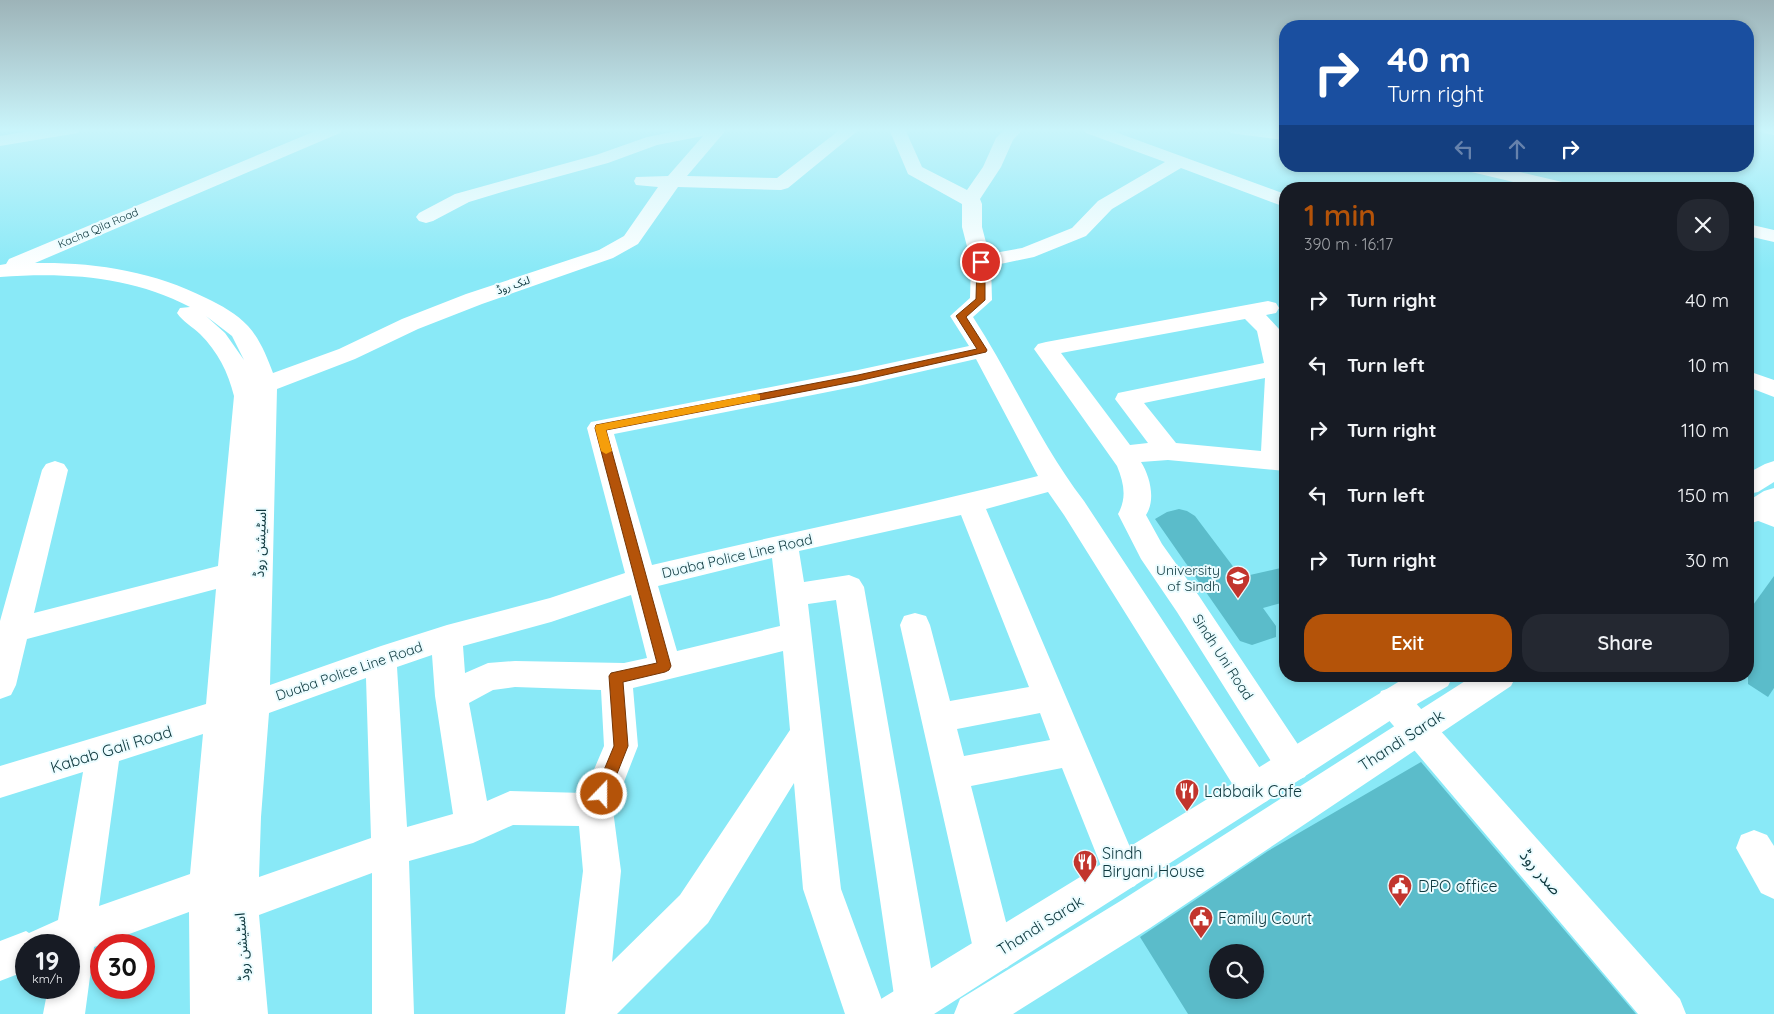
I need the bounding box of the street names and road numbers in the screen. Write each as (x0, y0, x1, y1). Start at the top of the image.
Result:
street label: Kacha Qila Road (56, 205, 140, 251)
street label: لنک روڈ (494, 273, 532, 297)
street label: اسٹیشن روڈ (250, 508, 270, 578)
street label: Duaba Police Line Road (660, 530, 814, 582)
street label: Sindh Uni Road (1189, 611, 1257, 703)
street label: Duaba Police Line Road (273, 637, 425, 705)
street label: Thandi Sarak (1354, 705, 1448, 775)
street label: Kabab Gali Road (48, 721, 174, 777)
street label: صدر روڈ (1516, 845, 1566, 899)
street label: Thandi Sarak (993, 891, 1087, 959)
street label: اسٹیشن روڈ (231, 912, 253, 982)

